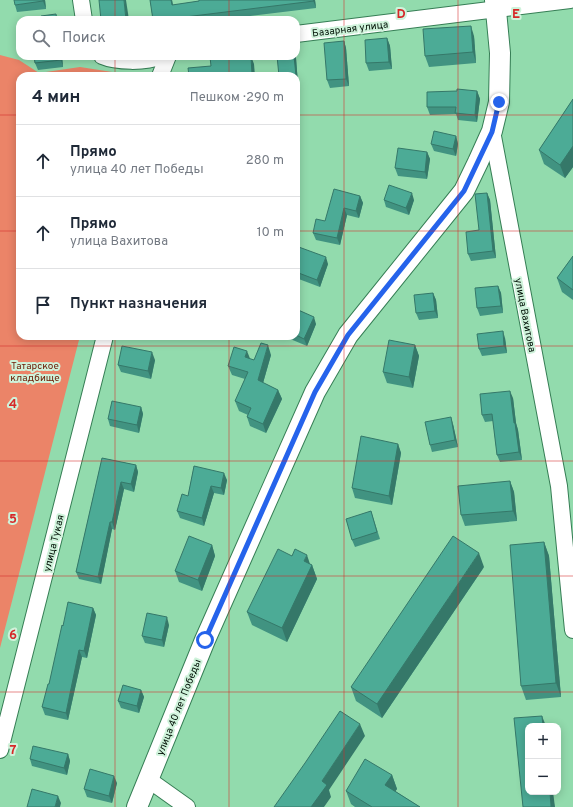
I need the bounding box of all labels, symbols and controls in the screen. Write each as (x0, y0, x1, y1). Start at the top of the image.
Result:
text: D (396, 7, 406, 23)
text: E (512, 7, 520, 23)
search box (16, 16, 300, 60)
street label: Базарная улица (311, 18, 389, 41)
icon: search (30, 27, 52, 49)
text: Поиск (62, 29, 106, 48)
text: 4 мин (32, 87, 80, 109)
text: Пешком · 290 m (190, 90, 284, 106)
route end (490, 93, 508, 111)
text: Прямо (70, 143, 117, 162)
icon: ahead (32, 150, 54, 172)
text: 280 m (246, 153, 284, 169)
text: улица 40 лет Победы (70, 162, 204, 178)
text: Прямо (70, 215, 117, 234)
icon: ahead (32, 222, 54, 244)
text: 10 m (257, 225, 284, 241)
text: улица Вахитова (70, 234, 168, 250)
street label: улица Вахитова (511, 277, 538, 354)
icon: arrive (32, 294, 54, 316)
text: Пункт назначения (70, 295, 207, 314)
park label: Татарское кладбище (10, 360, 60, 385)
text: 4 (9, 397, 17, 413)
text: 5 (9, 512, 17, 528)
street label: улица Тукая (41, 514, 68, 573)
text: 6 (9, 628, 17, 644)
route start (196, 631, 214, 649)
street label: улица 40 лет Победы (154, 658, 205, 758)
map controls (525, 723, 561, 795)
button: + (525, 723, 561, 759)
text: 7 (10, 743, 17, 759)
button: − (525, 759, 561, 795)

